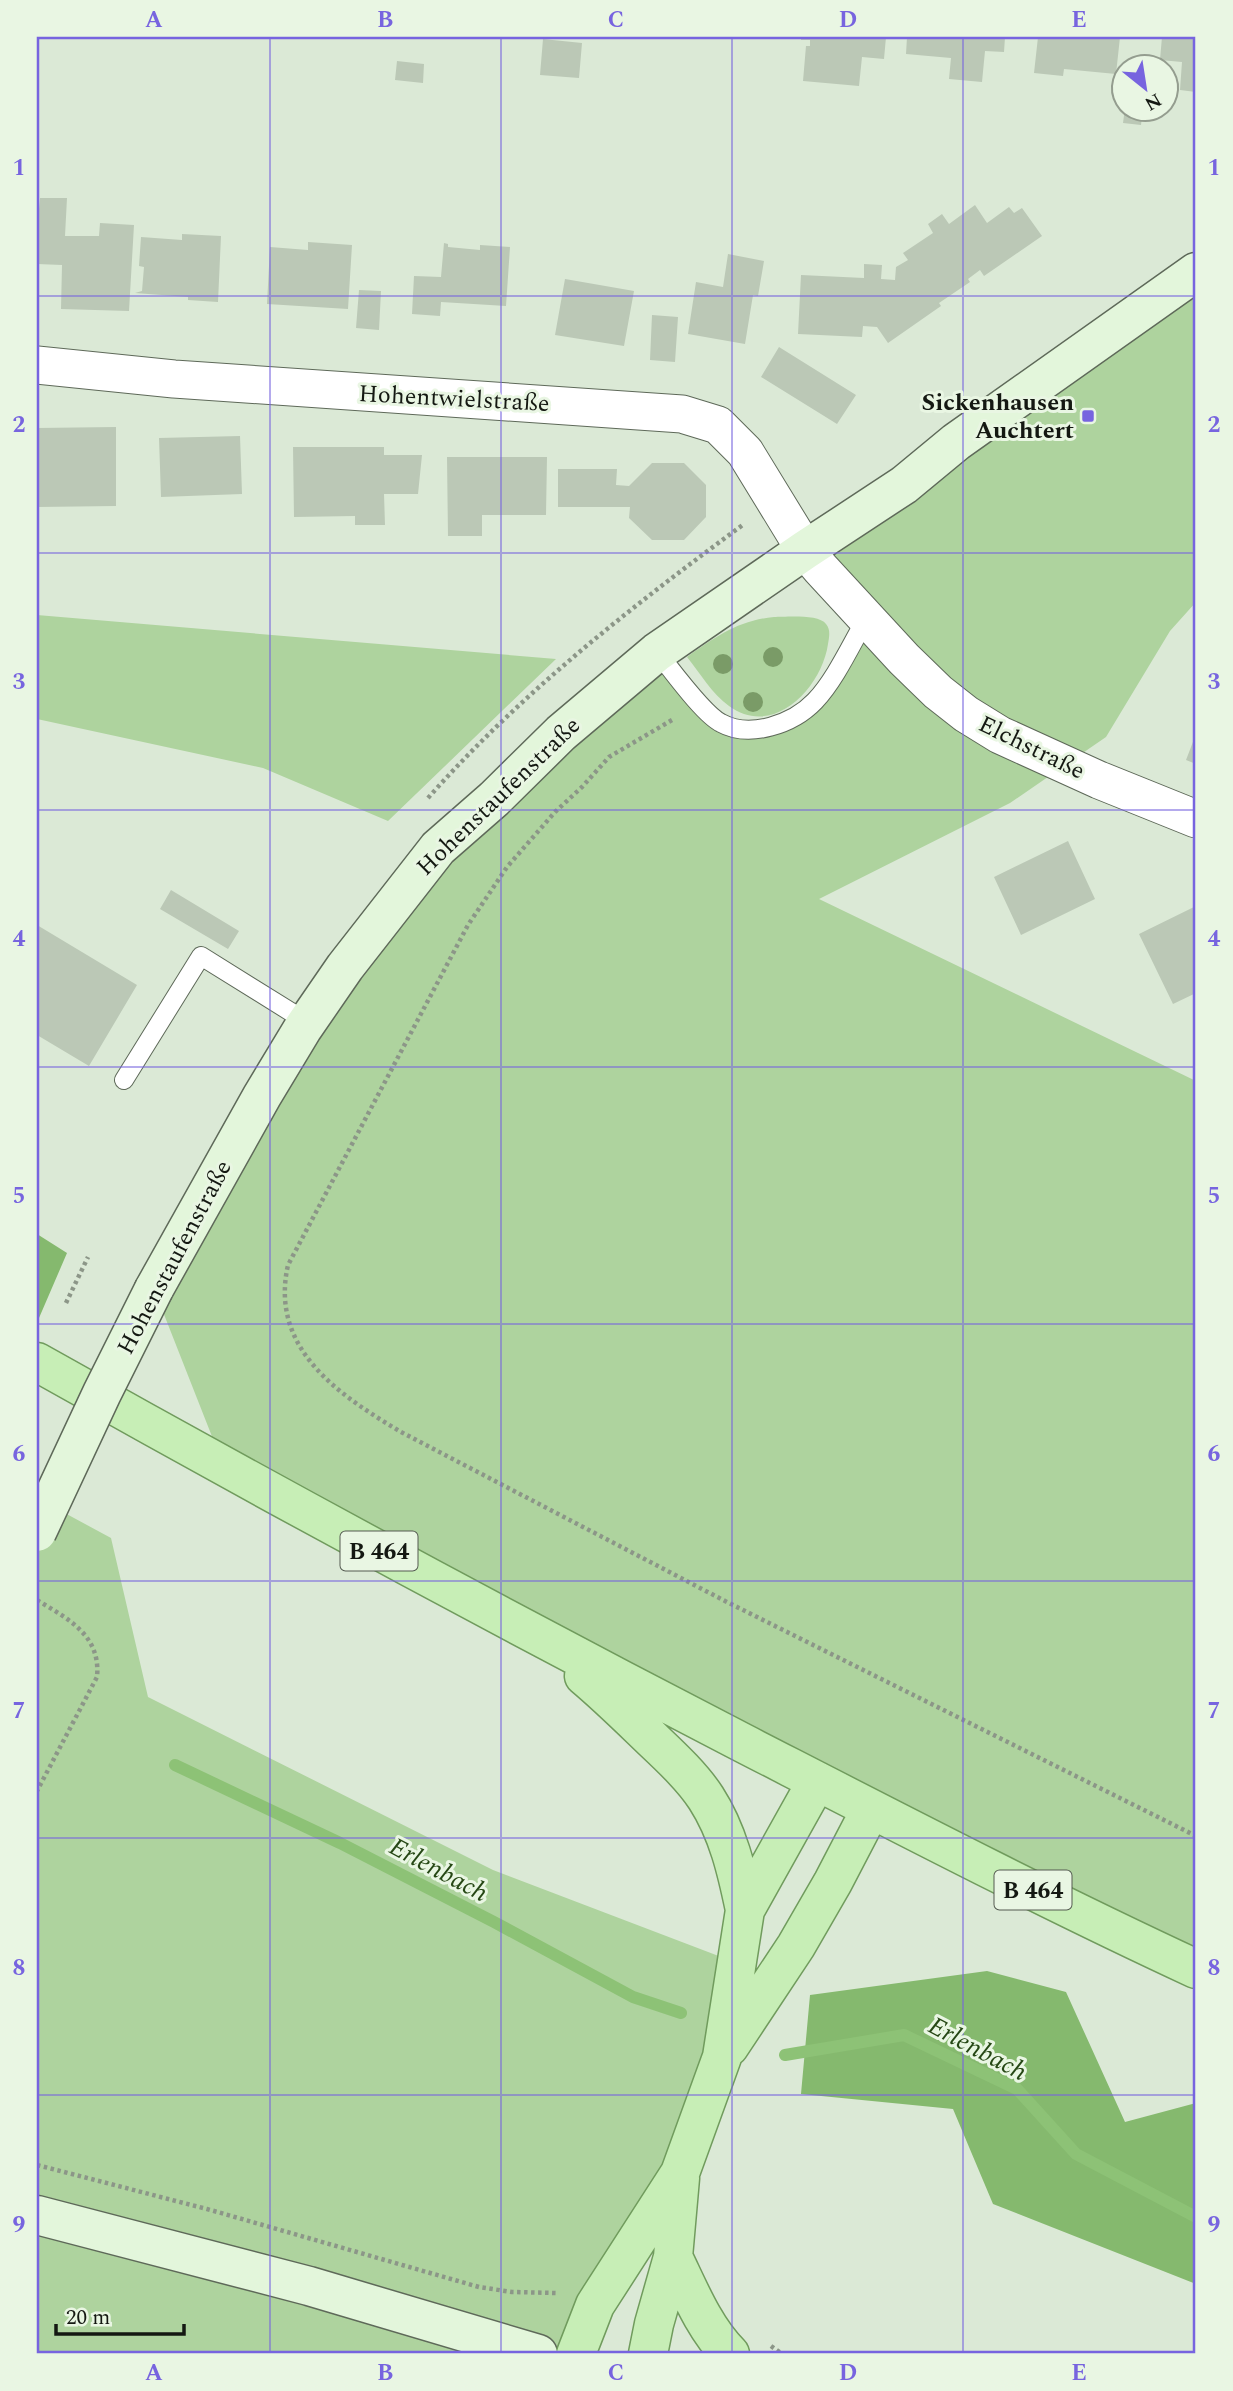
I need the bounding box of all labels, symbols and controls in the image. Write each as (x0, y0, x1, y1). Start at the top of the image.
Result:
text: A (145, 3, 163, 38)
text: B (377, 3, 393, 38)
text: C (608, 3, 624, 38)
text: D (839, 3, 857, 38)
text: E (1071, 3, 1087, 38)
north arrow (1110, 52, 1180, 122)
text: N (1139, 85, 1167, 118)
text: 1 (13, 151, 25, 186)
text: 1 (1208, 151, 1220, 186)
street label: Hohentwielstraße (358, 376, 550, 422)
place label: Sickenhausen Auchtert (922, 385, 1074, 449)
text: 2 (13, 408, 26, 443)
marker: Sickenhausen Auchtert (1080, 408, 1096, 424)
text: 2 (1208, 408, 1221, 443)
text: 3 (13, 665, 26, 700)
text: 3 (1208, 665, 1221, 700)
street label: Elchstraße (972, 707, 1091, 789)
street label: Hohenstaufenstraße (408, 709, 589, 885)
text: 4 (13, 922, 26, 957)
text: 4 (1208, 922, 1221, 957)
street label: Hohenstaufenstraße (108, 1154, 241, 1361)
text: 5 (13, 1179, 25, 1214)
text: 5 (1208, 1179, 1220, 1214)
text: 6 (13, 1437, 26, 1472)
text: 6 (1208, 1437, 1221, 1472)
road number: B 464 (340, 1532, 418, 1570)
text: 7 (13, 1694, 25, 1729)
text: 7 (1208, 1694, 1220, 1729)
water label: Erlenbach (382, 1827, 495, 1913)
road number: B 464 (995, 1870, 1072, 1910)
text: 8 (13, 1951, 25, 1986)
text: 8 (1208, 1951, 1220, 1986)
water label: Erlenbach (921, 2006, 1034, 2092)
text: 9 (13, 2208, 26, 2243)
text: 9 (1208, 2208, 1221, 2243)
scale bar (56, 2293, 184, 2337)
text: 20 m (66, 2302, 110, 2334)
text: A (145, 2356, 163, 2391)
text: B (377, 2356, 393, 2391)
text: C (608, 2356, 624, 2391)
text: D (839, 2356, 857, 2391)
text: E (1071, 2356, 1087, 2391)

